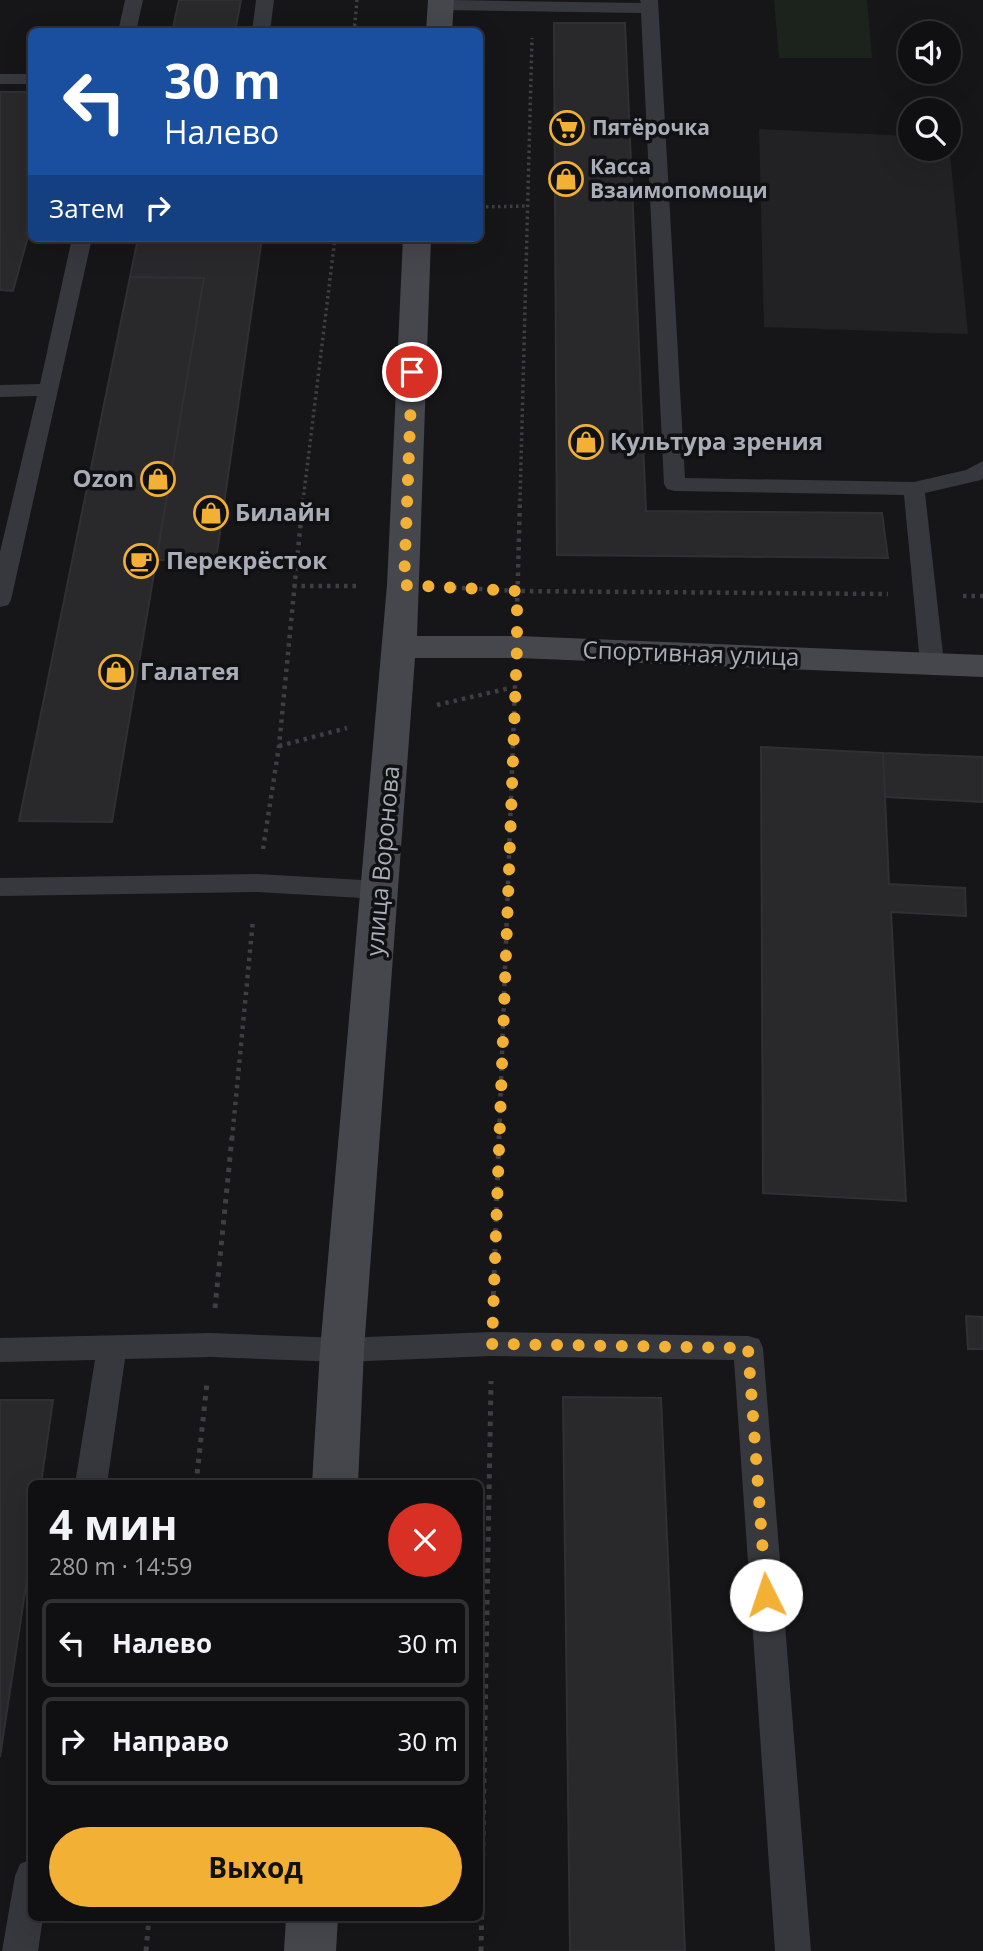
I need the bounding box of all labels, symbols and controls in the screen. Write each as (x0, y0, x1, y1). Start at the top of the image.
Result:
map controls (898, 21, 961, 161)
button: sound (898, 21, 961, 84)
text: 30 m (164, 47, 281, 113)
icon: left (49, 56, 140, 147)
button: search (898, 98, 961, 161)
supermarket icon: Пятёрочка (548, 109, 586, 147)
text: Налево (164, 110, 279, 153)
place label: Пятёрочка (592, 113, 710, 141)
place label: Касса Взаимопомощи (590, 152, 768, 204)
shop icon: Касса Взаимопомощи (547, 160, 585, 198)
icon: right (139, 189, 177, 227)
text: Затем (49, 190, 125, 226)
pin (382, 342, 442, 402)
icon: arrive (393, 353, 431, 391)
shop icon: Культура зрения (567, 423, 605, 461)
place label: Культура зрения (610, 424, 823, 457)
shop icon: Ozon (139, 460, 177, 498)
place label: Ozon (73, 461, 134, 494)
shop icon: Билайн (192, 494, 230, 532)
place label: Билайн (235, 495, 331, 528)
cafe icon: Перекрёсток (122, 542, 160, 580)
place label: Перекрёсток (166, 543, 327, 576)
street label: Спортивная улица (582, 632, 800, 673)
shop icon: Галатея (97, 653, 135, 691)
place label: Галатея (140, 654, 240, 687)
street label: улица Воронова (357, 764, 406, 958)
text: 4 мин (49, 1495, 177, 1552)
button: close (388, 1503, 462, 1577)
text: 280 m · 14:59 (49, 1550, 192, 1582)
position arrow (729, 1558, 803, 1632)
icon: left (53, 1624, 91, 1662)
text: Налево (112, 1625, 212, 1661)
text: 30 m (397, 1625, 458, 1661)
icon: right (53, 1722, 91, 1760)
text: Направо (112, 1723, 229, 1759)
text: 30 m (397, 1723, 458, 1759)
button: Выход (49, 1827, 462, 1907)

